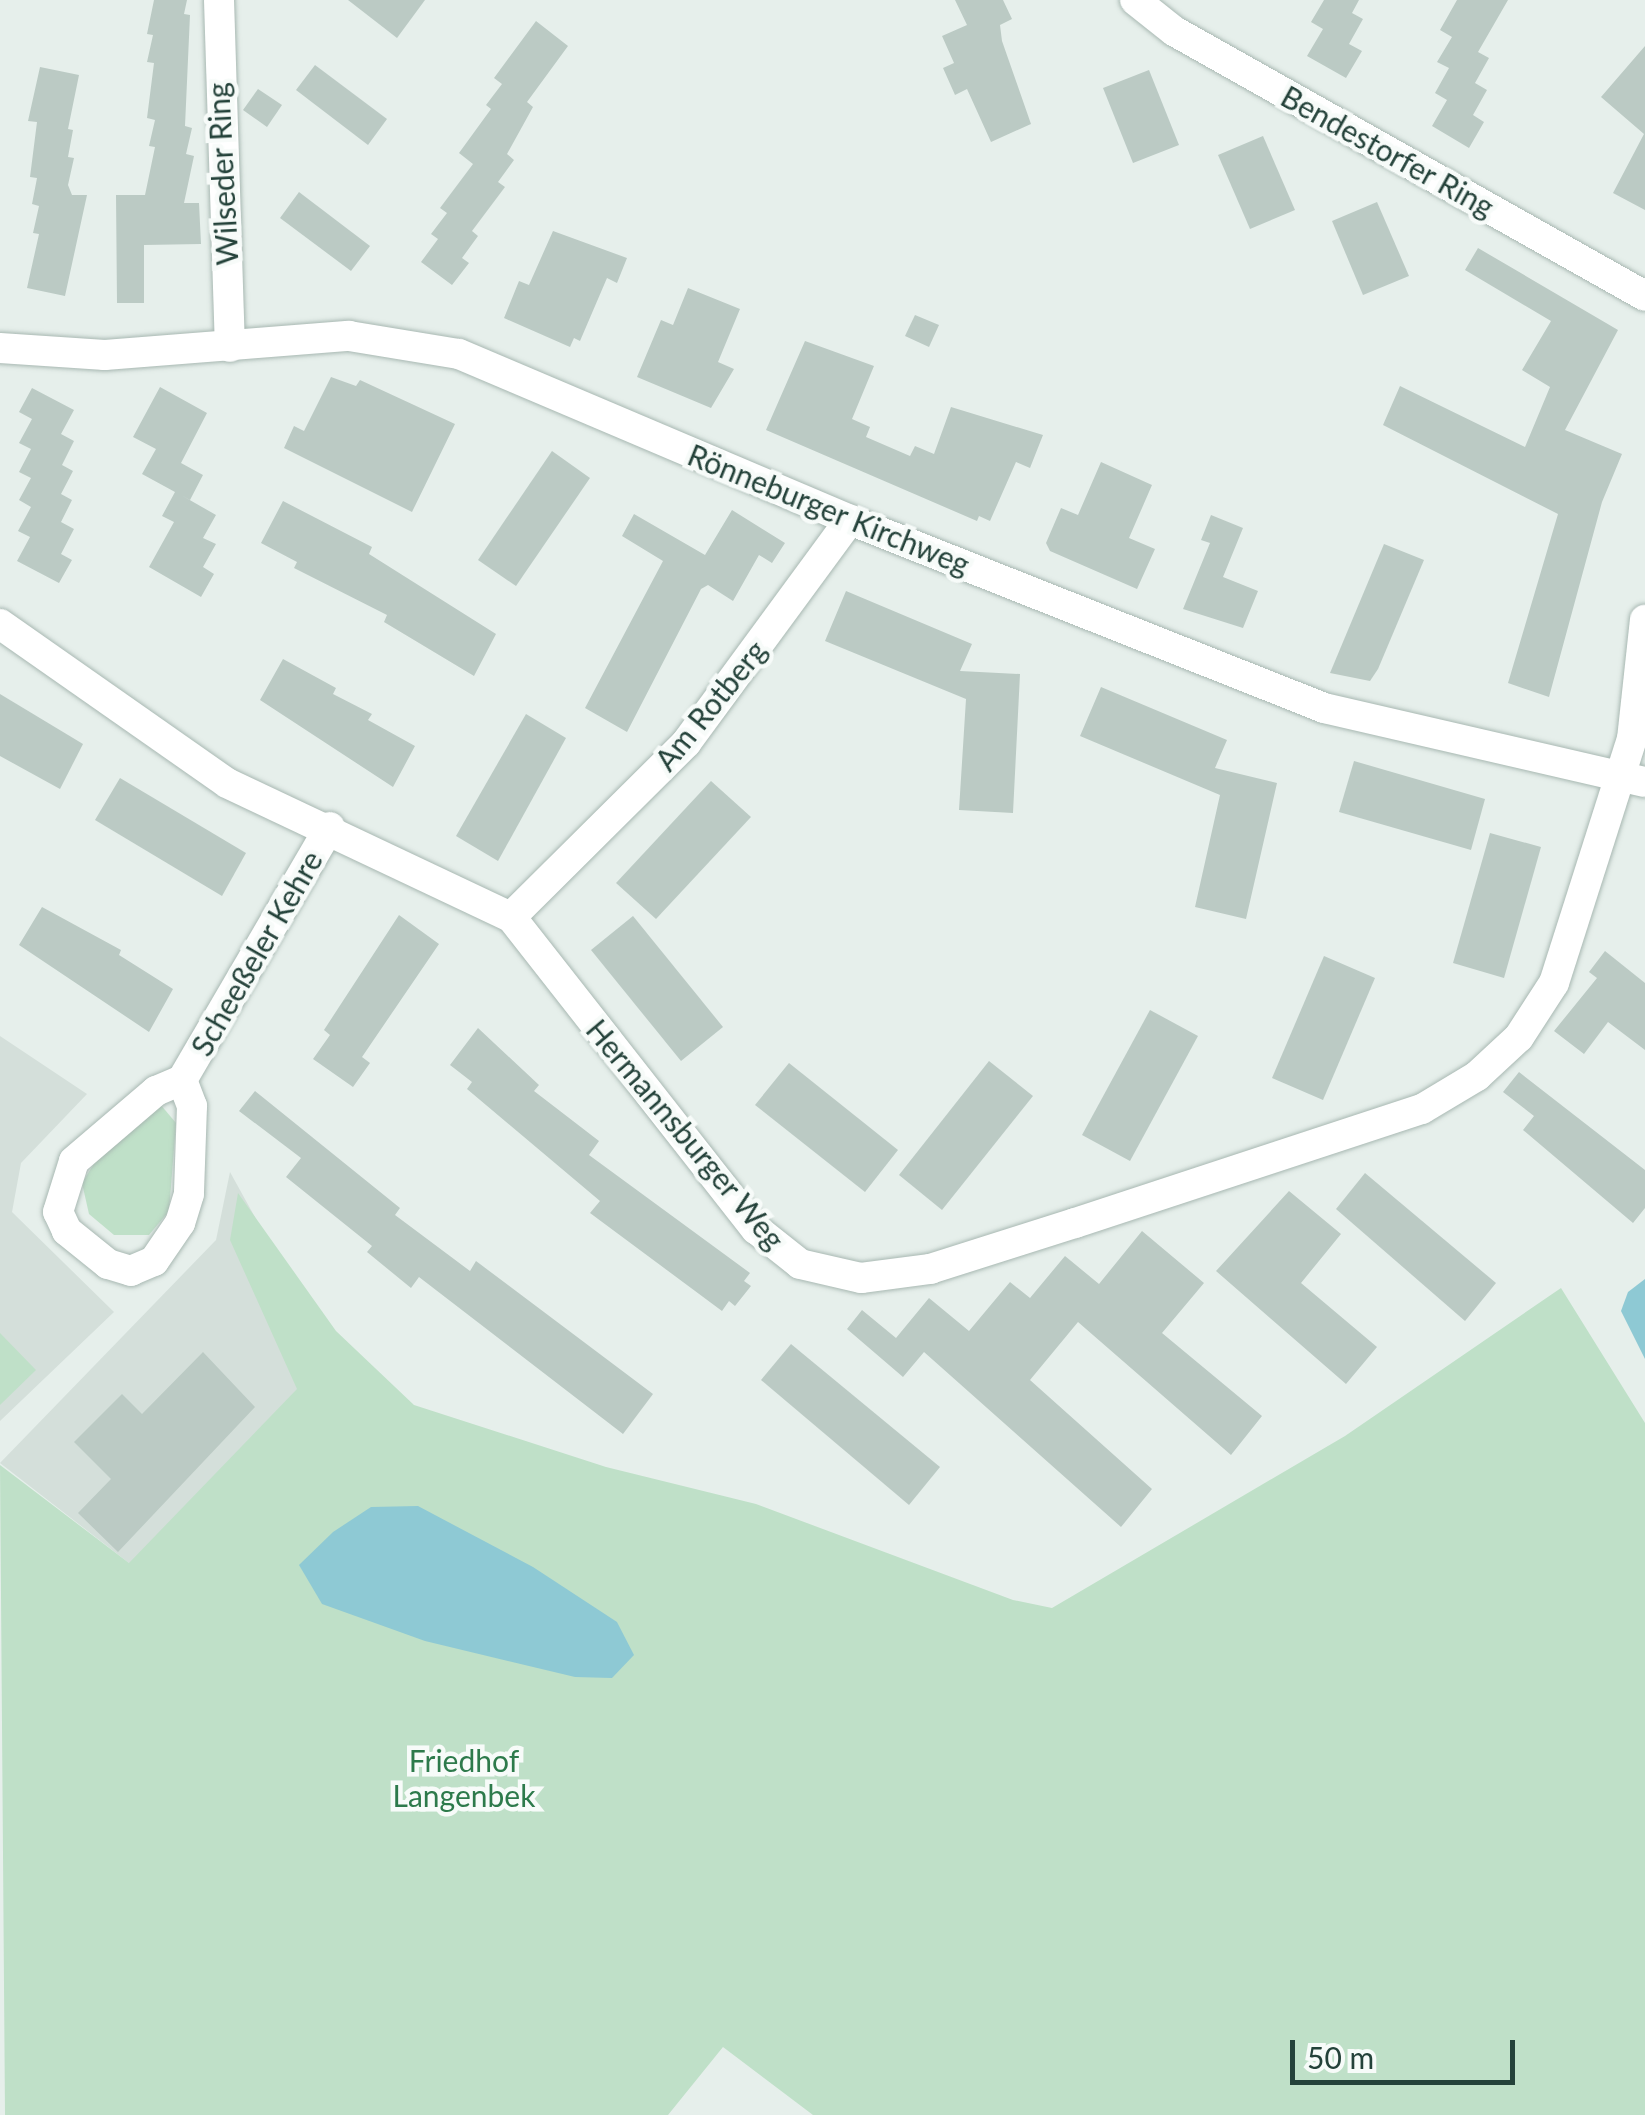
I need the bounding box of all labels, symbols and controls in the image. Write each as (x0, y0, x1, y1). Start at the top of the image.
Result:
street label: Bendestorfer Ring (1275, 77, 1501, 225)
street label: Wilseder Ring (199, 81, 245, 267)
street label: Rönneburger Kirchweg (683, 436, 975, 582)
street label: Am Rotberg (647, 633, 773, 777)
street label: Scheeßeler Kehre (183, 844, 329, 1062)
street label: Hermannsburger Weg (579, 1011, 793, 1257)
park label: Friedhof Langenbek (393, 1742, 535, 1812)
scale bar (1295, 2020, 1520, 2082)
text: 50 m (1307, 2039, 1374, 2075)

